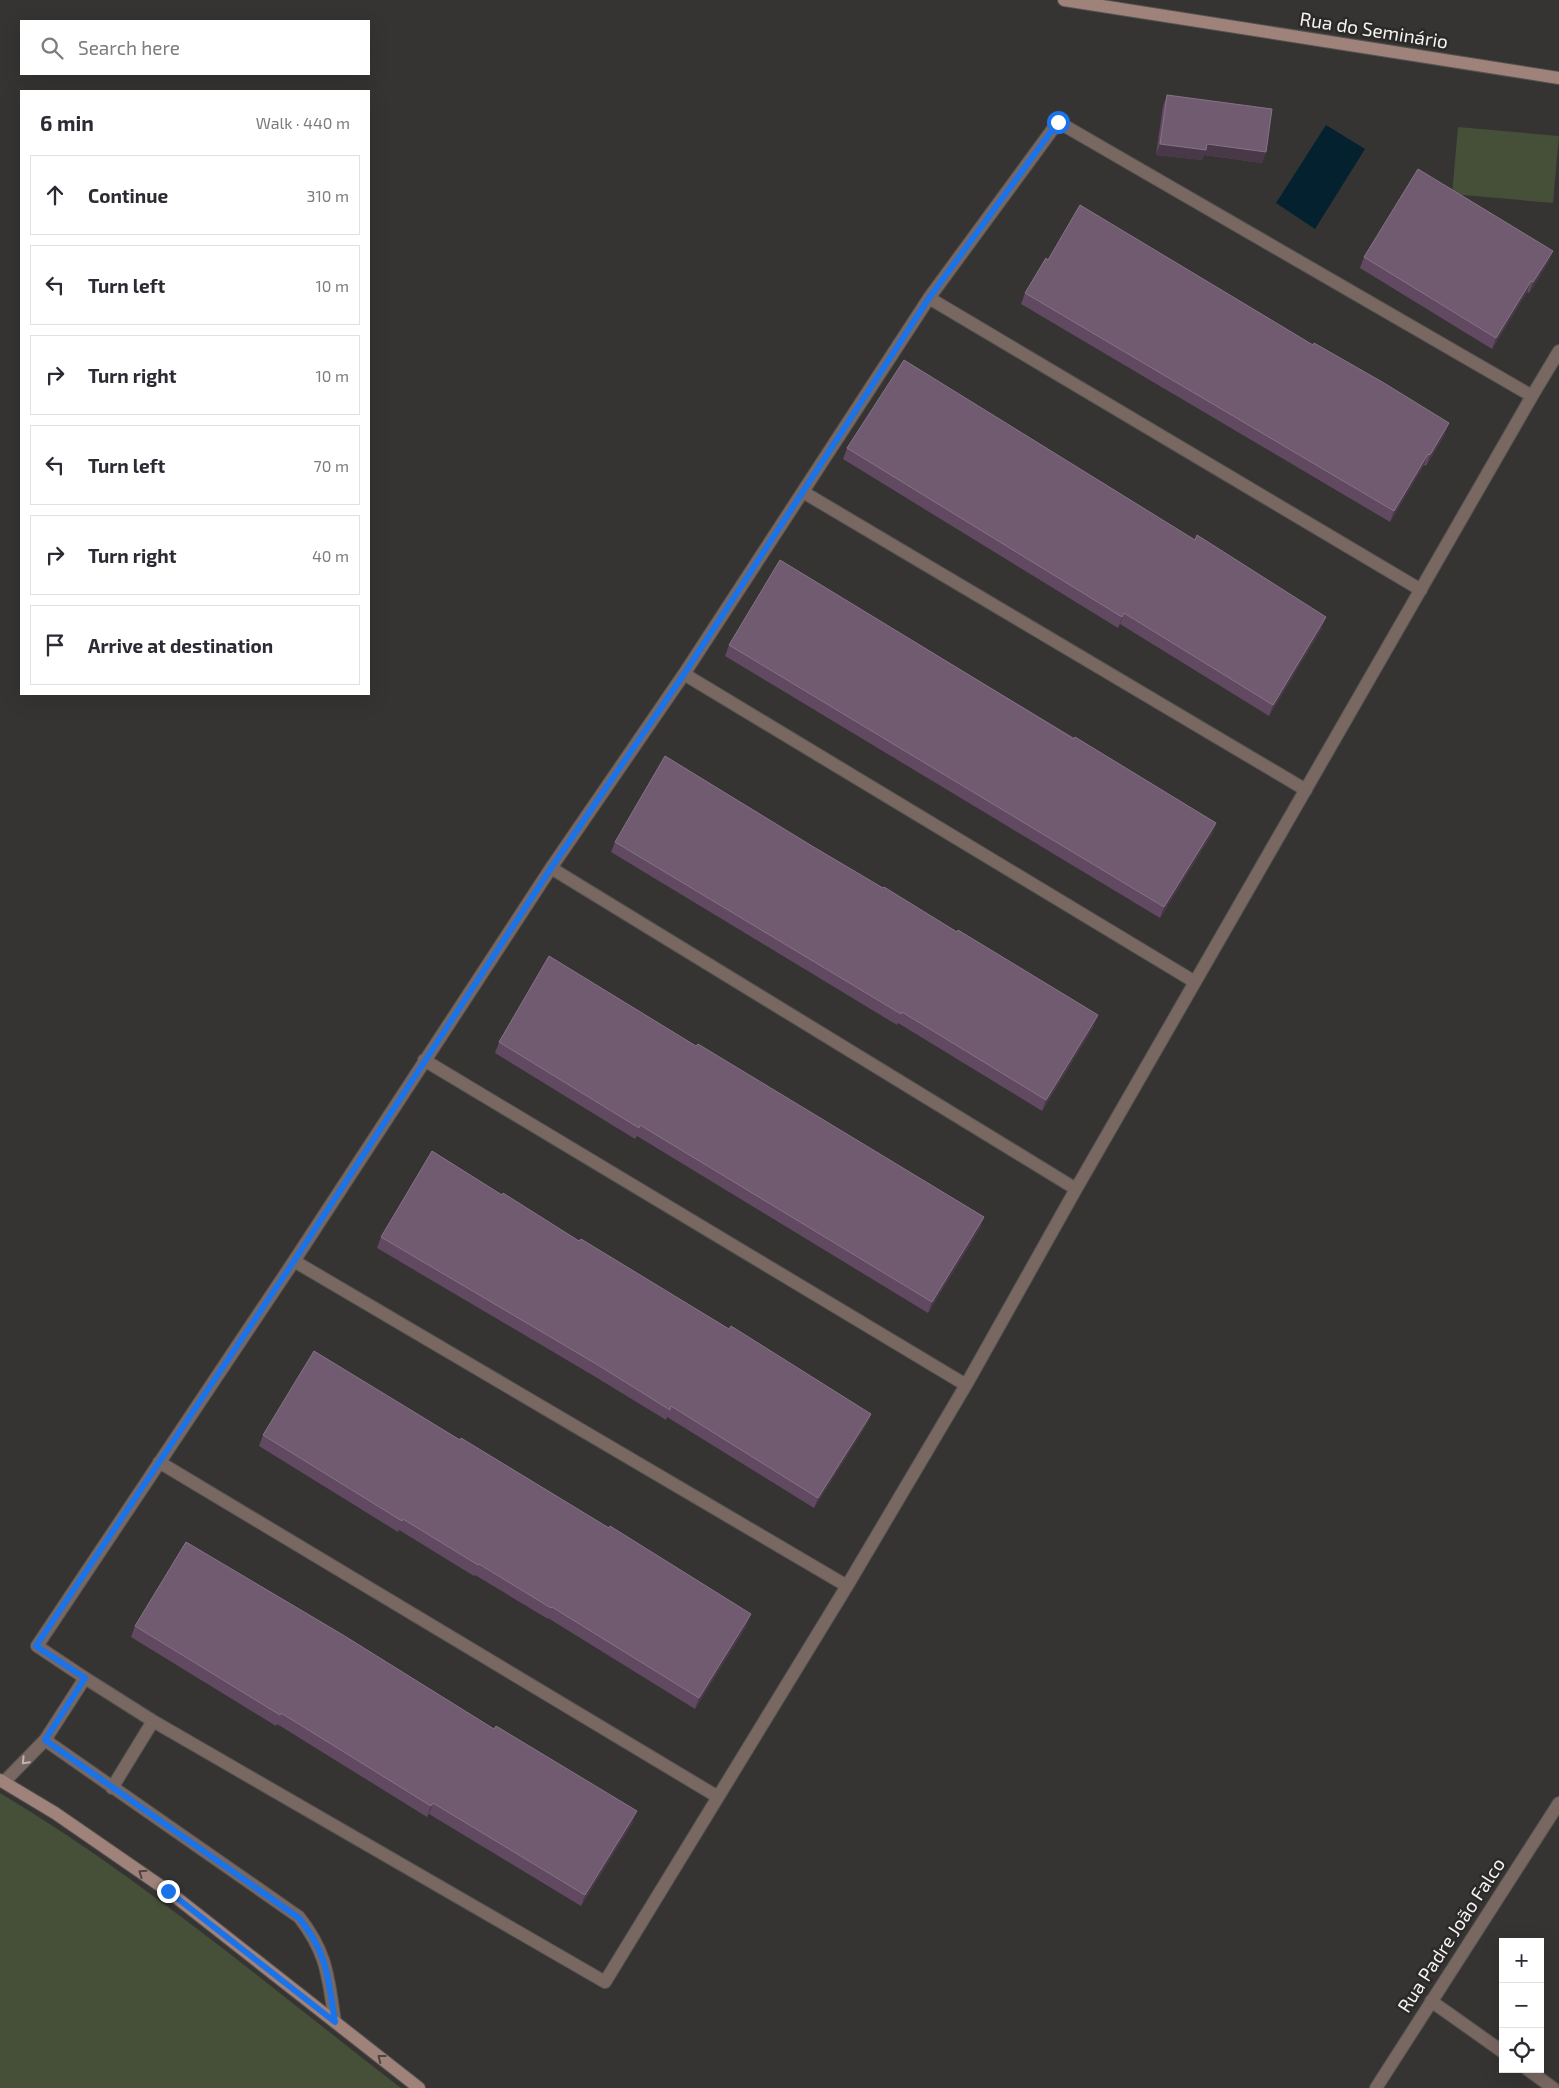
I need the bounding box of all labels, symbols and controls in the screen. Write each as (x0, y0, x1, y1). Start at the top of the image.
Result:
street label: Rua do Seminário (1298, 6, 1450, 53)
search box (20, 20, 370, 75)
icon: search (38, 34, 66, 62)
text: Search here (78, 36, 180, 59)
text: 6 min (40, 110, 94, 135)
route start (1047, 111, 1070, 134)
text: Walk · 440 m (256, 113, 350, 132)
icon: ahead (41, 181, 69, 209)
text: Continue (88, 184, 168, 207)
text: 310 m (307, 186, 349, 205)
icon: left (41, 271, 69, 299)
text: Turn left (88, 274, 165, 297)
text: 10 m (315, 276, 349, 295)
icon: right (41, 361, 69, 389)
text: Turn right (88, 364, 176, 387)
text: 10 m (315, 366, 349, 385)
icon: left (41, 451, 69, 479)
text: Turn left (88, 454, 165, 477)
text: 70 m (314, 456, 349, 475)
icon: right (41, 541, 69, 569)
text: Turn right (88, 544, 176, 567)
text: 40 m (312, 546, 349, 565)
icon: arrive (41, 631, 69, 659)
text: Arrive at destination (88, 634, 273, 657)
one-way arrow (22, 1755, 31, 1764)
street label: Rua Padre João Falco (1392, 1853, 1509, 2016)
one-way arrow (138, 1870, 148, 1879)
route end (157, 1880, 180, 1903)
map controls (1499, 1938, 1544, 2073)
button: + (1499, 1938, 1544, 1983)
button: − (1499, 1983, 1544, 2028)
button: locate (1499, 2028, 1544, 2073)
one-way arrow (377, 2055, 387, 2064)

